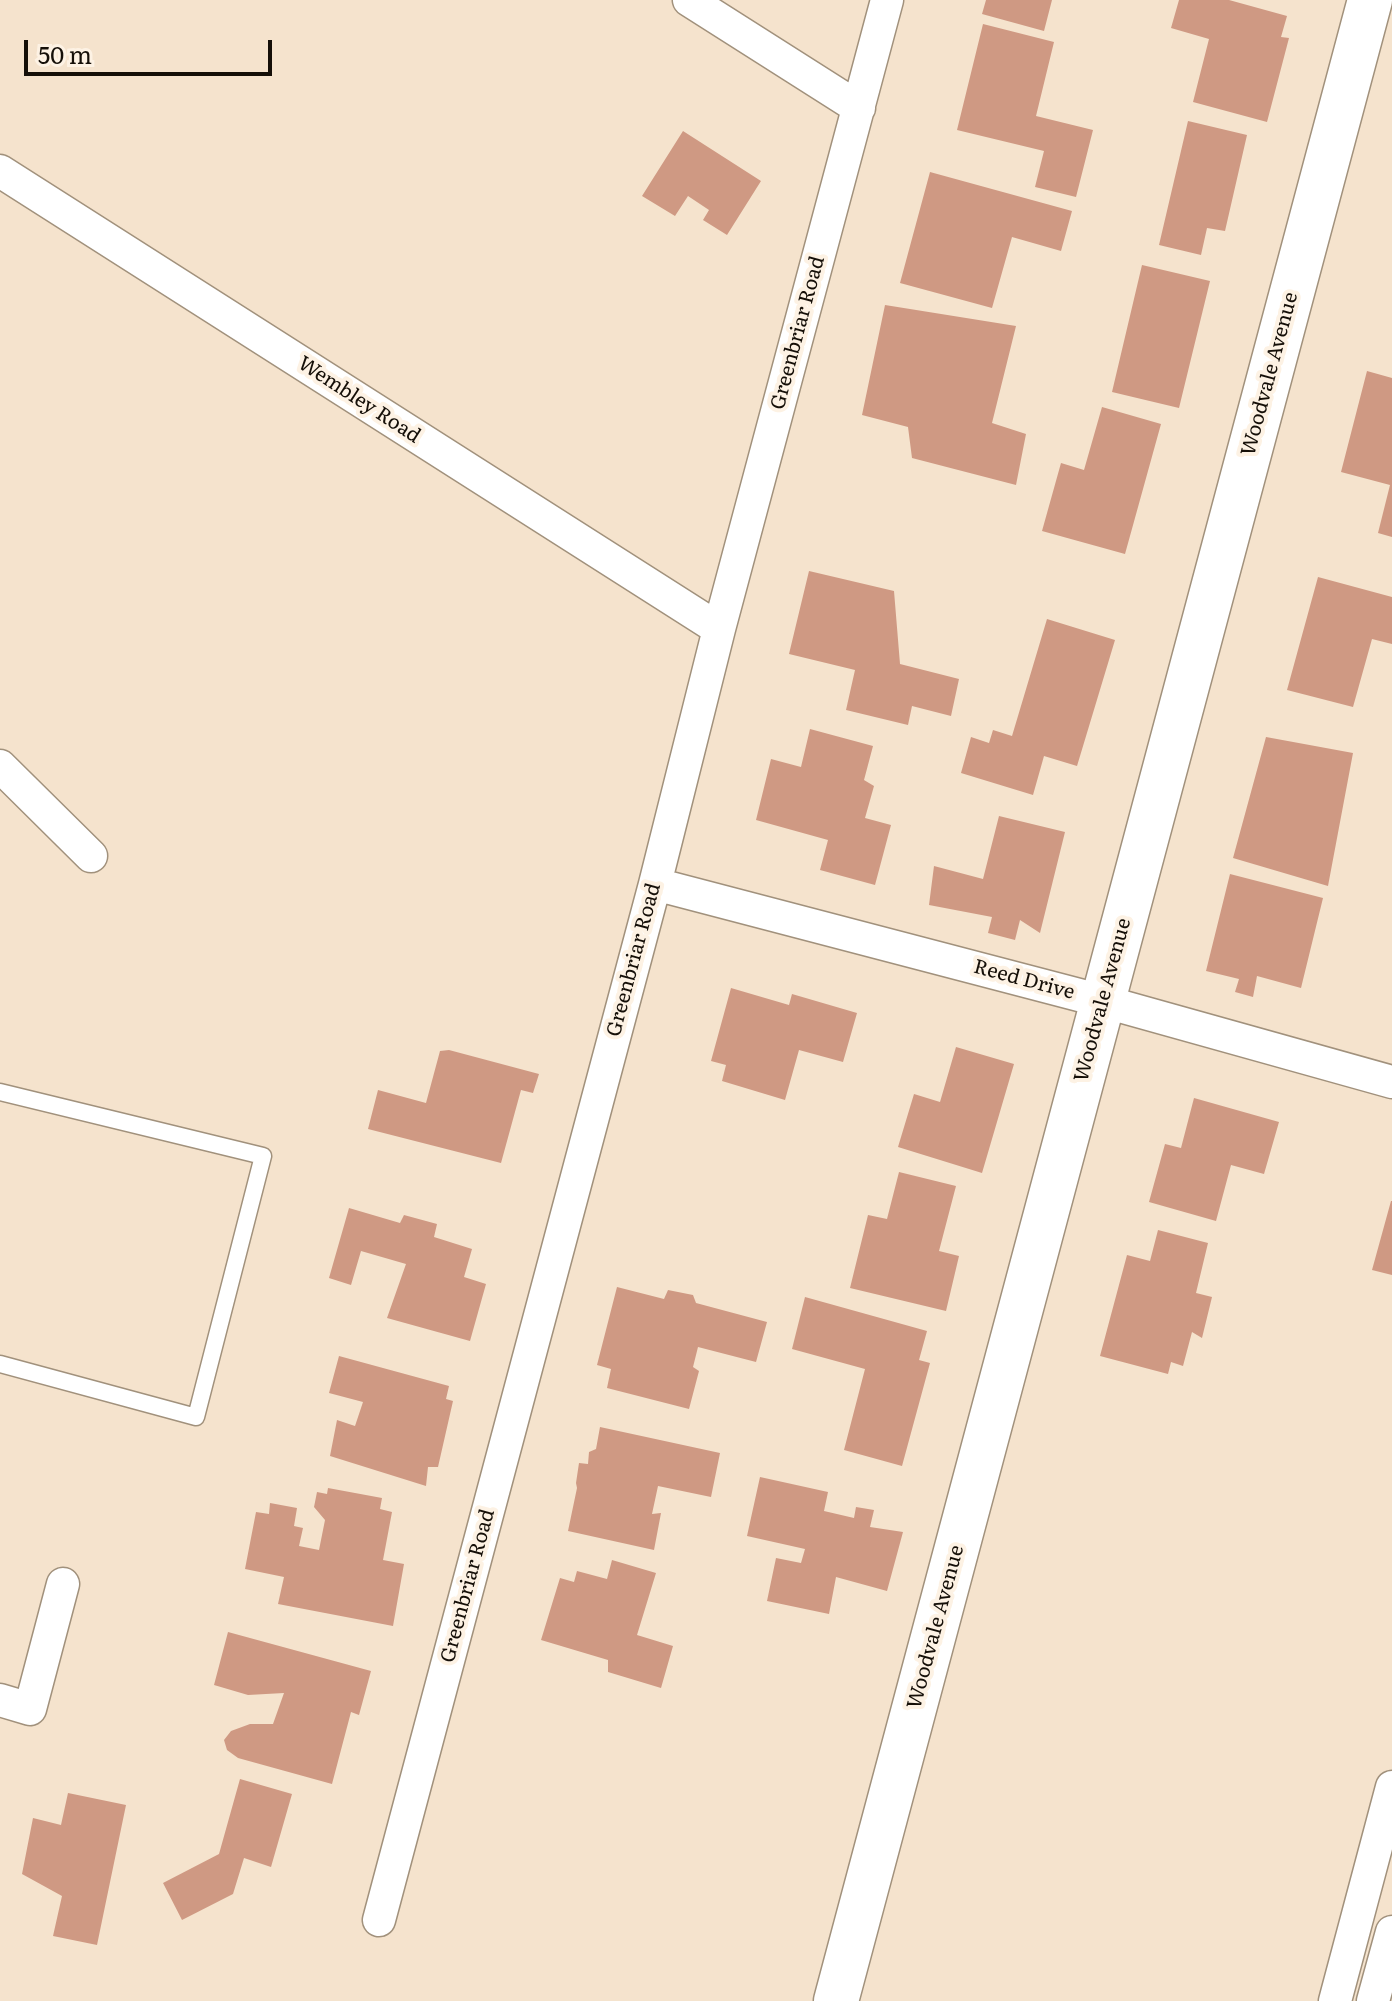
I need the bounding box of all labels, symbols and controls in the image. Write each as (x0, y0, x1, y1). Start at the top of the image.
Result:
scale bar (28, 24, 276, 74)
text: 50 m (38, 36, 92, 71)
street label: Greenbriar Road (766, 254, 830, 412)
street label: Woodvale Avenue (1237, 290, 1303, 458)
street label: Wembley Road (293, 351, 425, 449)
street label: Greenbriar Road (602, 881, 666, 1039)
street label: Woodvale Avenue (1070, 916, 1136, 1084)
street label: Reed Drive (971, 955, 1077, 1005)
street label: Greenbriar Road (436, 1507, 500, 1665)
street label: Woodvale Avenue (903, 1543, 969, 1711)

